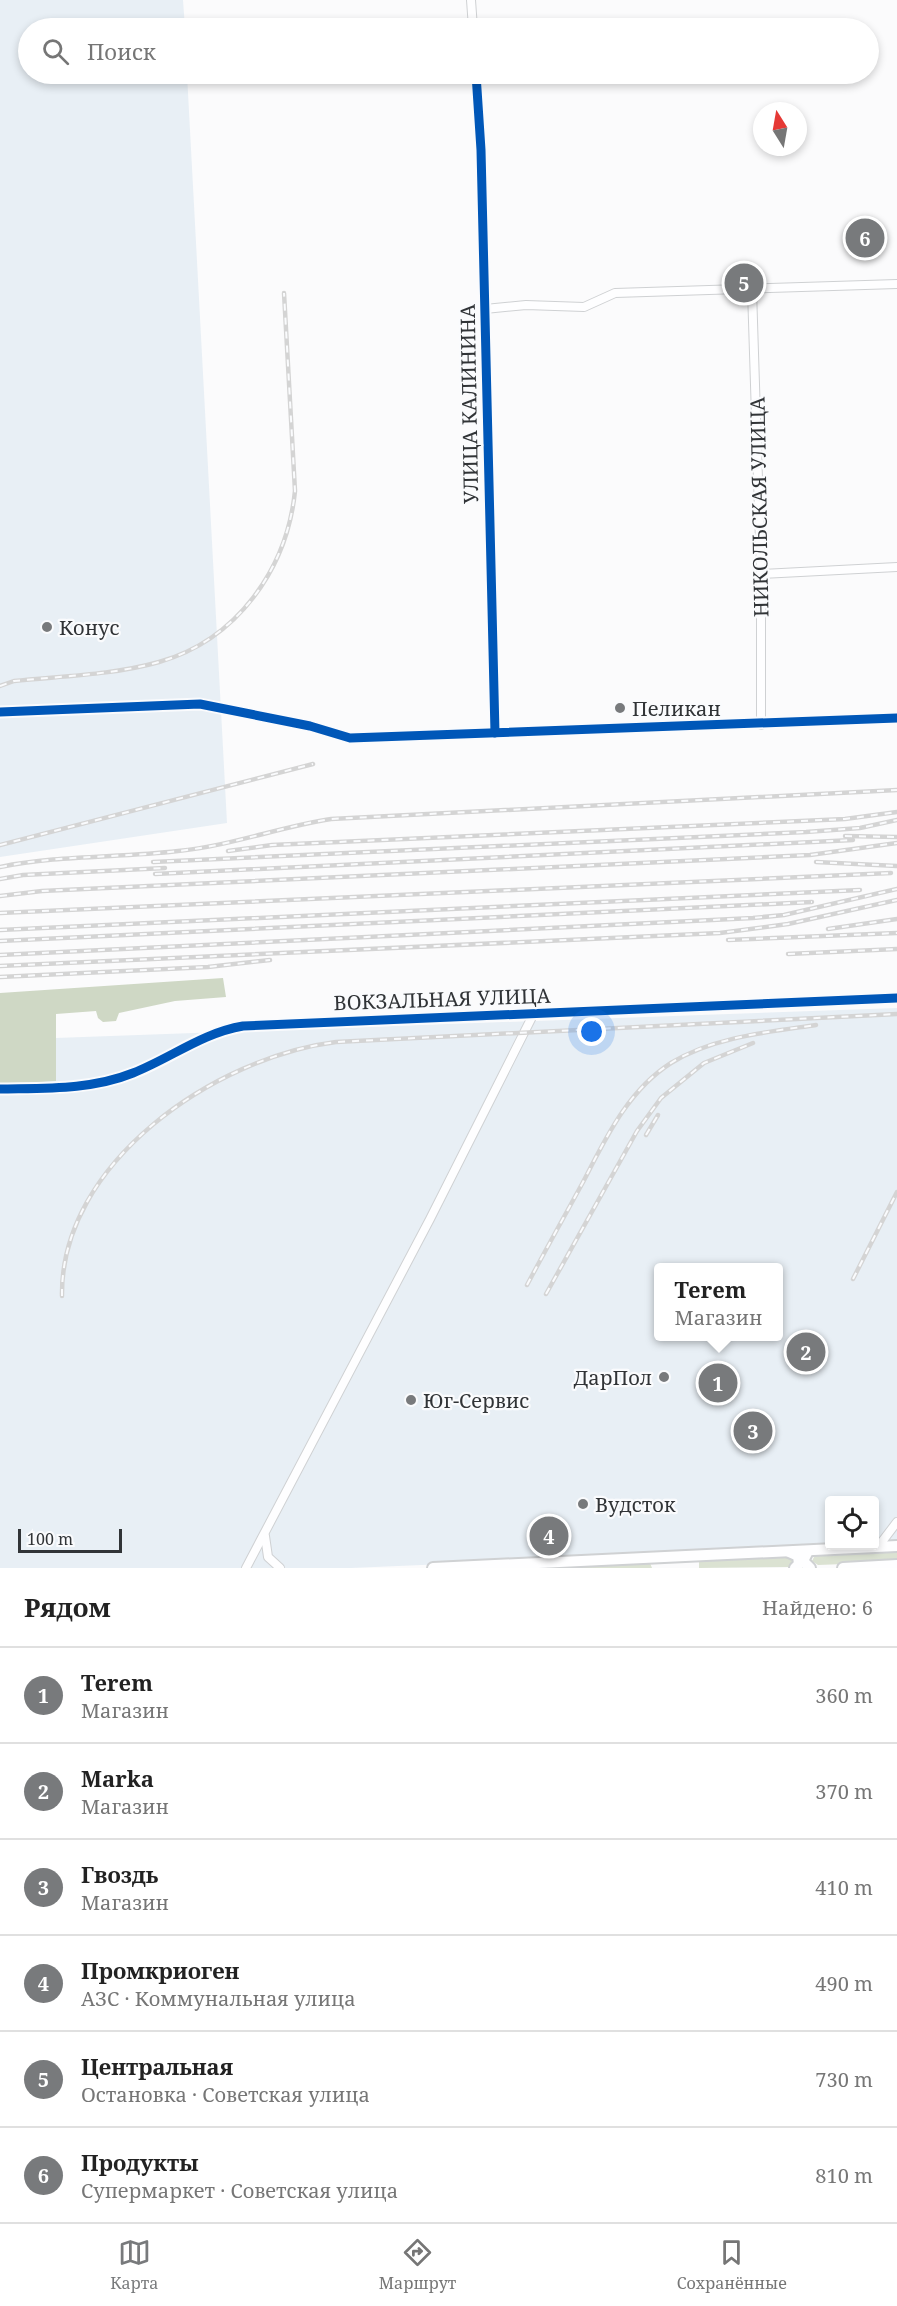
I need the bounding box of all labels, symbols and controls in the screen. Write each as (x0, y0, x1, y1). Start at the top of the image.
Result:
search box (18, 18, 879, 84)
icon: search (39, 35, 72, 68)
text: Поиск (87, 36, 156, 66)
north arrow (753, 102, 807, 156)
pin: 6 (846, 216, 884, 260)
pin: 5 (724, 260, 764, 306)
street label: УЛИЦА КАЛИНИНА (454, 303, 484, 504)
street label: НИКОЛЬСКАЯ УЛИЦА (744, 396, 774, 617)
place label: Конус (59, 614, 119, 641)
marker: Конус (40, 620, 54, 634)
place label: Пеликан (632, 695, 721, 722)
marker: Пеликан (613, 701, 627, 715)
street label: ВОКЗАЛЬНАЯ УЛИЦА (333, 982, 552, 1016)
your location (577, 1017, 606, 1046)
popup (654, 1263, 783, 1341)
text: Terem (675, 1274, 746, 1304)
text: Магазин (675, 1304, 762, 1331)
pin: 2 (786, 1330, 826, 1374)
pin: 1 (698, 1360, 738, 1406)
place label: ДарПол (573, 1364, 652, 1391)
marker: ДарПол (657, 1370, 671, 1384)
place label: Юг-Сервис (423, 1387, 529, 1414)
marker: Юг-Сервис (404, 1393, 418, 1407)
pin: 3 (734, 1408, 772, 1454)
place label: Вудсток (595, 1491, 676, 1518)
map controls (825, 1496, 879, 1550)
button: locate (825, 1496, 879, 1550)
marker: Вудсток (576, 1497, 590, 1511)
pin: 4 (530, 1514, 568, 1558)
scale bar (18, 1526, 122, 1554)
text: 100 m (27, 1528, 73, 1550)
text: Рядом (24, 1589, 111, 1625)
text: Найдено: 6 (762, 1594, 873, 1621)
text: Terem (81, 1667, 153, 1697)
text: 1 (38, 1682, 49, 1709)
text: 360 m (815, 1682, 873, 1709)
text: Магазин (81, 1697, 169, 1724)
text: Marka (81, 1763, 154, 1793)
text: 2 (38, 1778, 49, 1805)
text: 370 m (815, 1778, 873, 1805)
text: Магазин (81, 1793, 169, 1820)
text: Гвоздь (81, 1859, 158, 1889)
text: 3 (38, 1874, 49, 1901)
text: 410 m (815, 1874, 873, 1901)
text: Магазин (81, 1889, 169, 1916)
text: Промкриоген (81, 1955, 239, 1985)
text: 4 (38, 1970, 49, 1997)
text: 490 m (815, 1970, 873, 1997)
text: АЗС · Коммунальная улица (81, 1985, 356, 2012)
text: Центральная (81, 2051, 233, 2081)
text: 5 (38, 2066, 49, 2093)
text: 730 m (815, 2066, 873, 2093)
text: Остановка · Советская улица (81, 2081, 370, 2108)
text: Продукты (81, 2147, 198, 2177)
text: 6 (38, 2162, 49, 2189)
text: 810 m (815, 2162, 873, 2189)
text: Супермаркет · Советская улица (81, 2177, 398, 2204)
tab: Карта (110, 2236, 158, 2294)
tab: Маршрут (379, 2236, 456, 2294)
tab: Сохранённые (677, 2236, 787, 2294)

